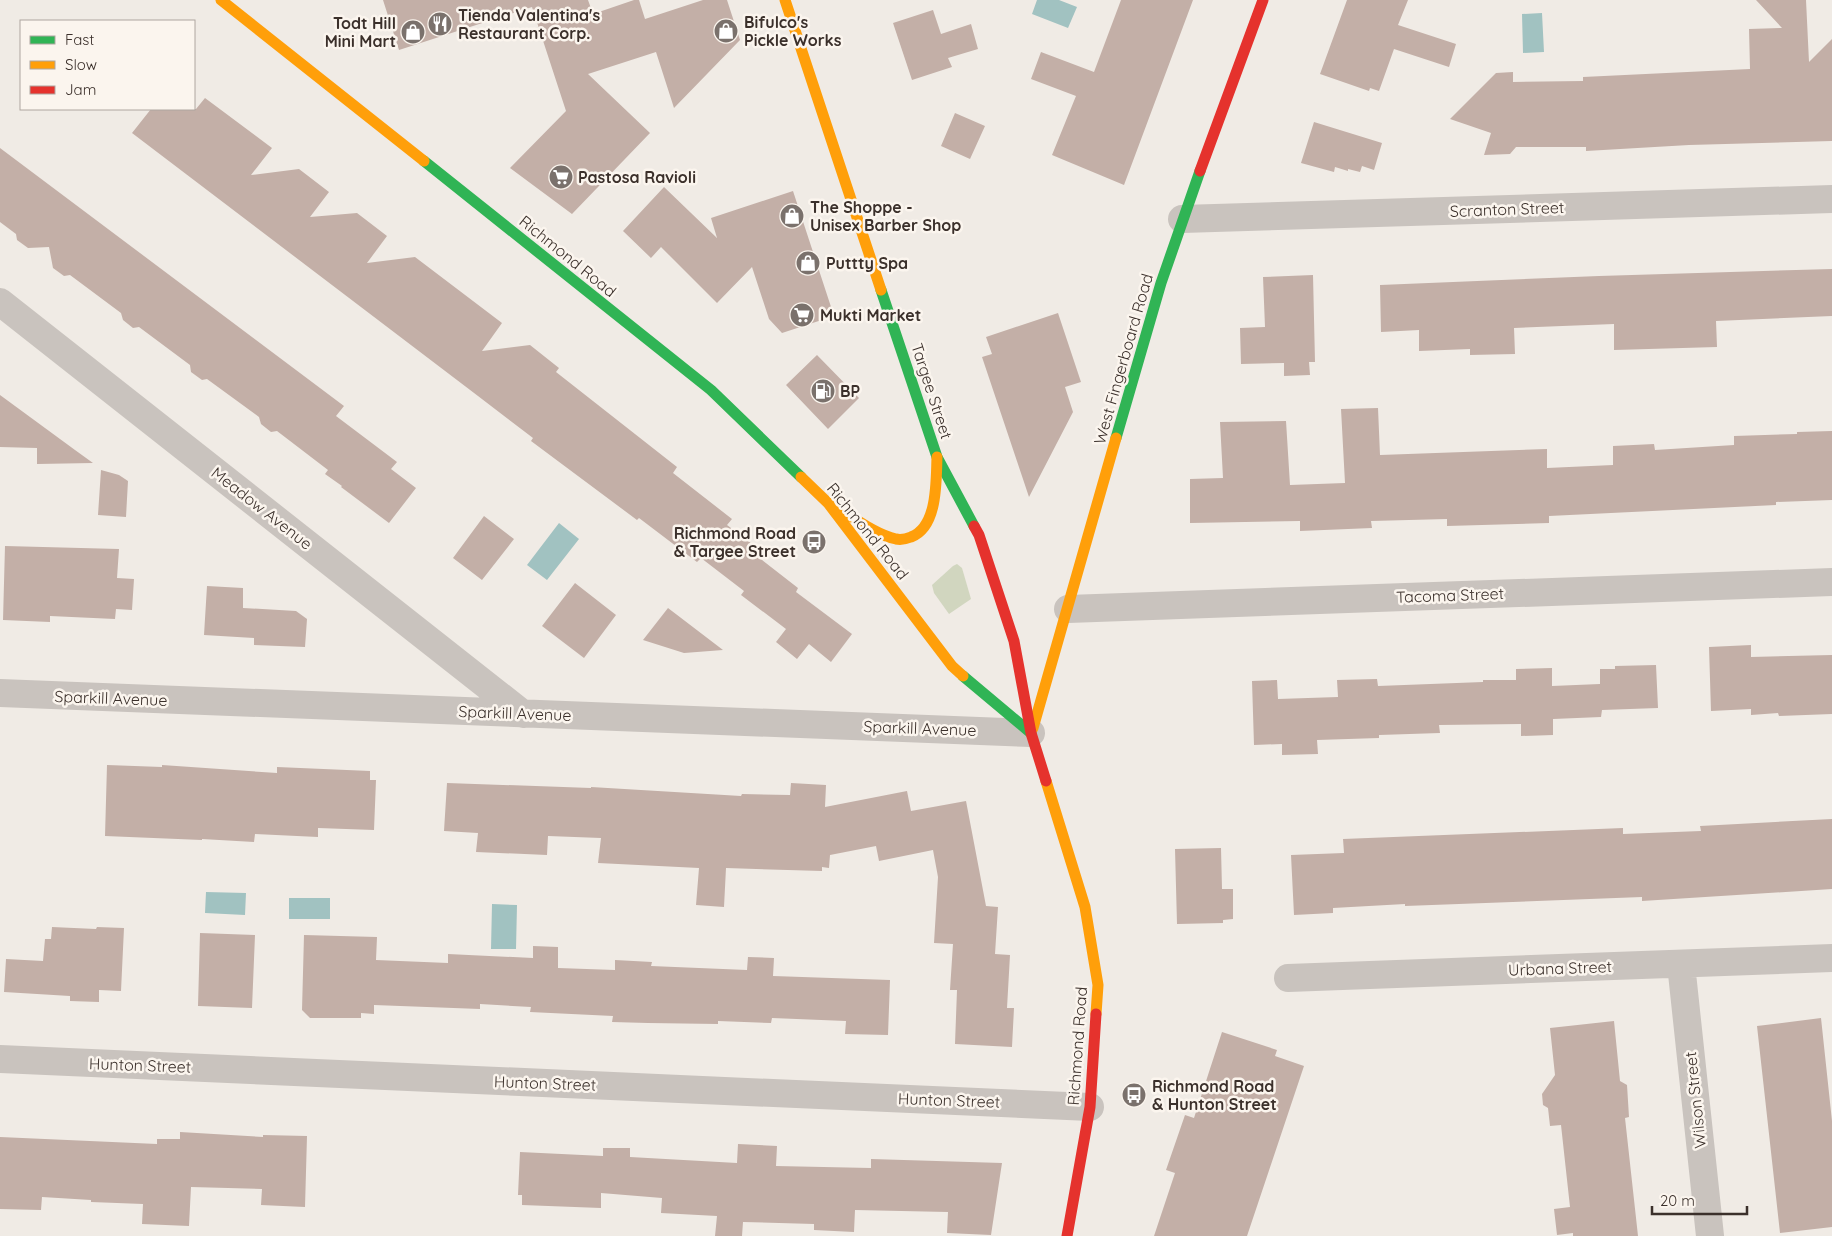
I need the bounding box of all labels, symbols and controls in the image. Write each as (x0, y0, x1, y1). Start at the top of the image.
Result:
place label: Tienda Valentina's Restaurant Corp. (458, 5, 600, 43)
restaurant icon: Tienda Valentina's Restaurant Corp. (427, 11, 453, 37)
place label: Bifulco's Pickle Works (744, 12, 842, 50)
place label: Todt Hill Mini Mart (325, 13, 396, 51)
shop icon: Bifulco's Pickle Works (713, 18, 739, 44)
shop icon: Todt Hill Mini Mart (400, 19, 426, 45)
legend (20, 20, 195, 110)
text: Fast (65, 30, 94, 49)
text: Slow (65, 55, 97, 74)
text: Jam (65, 80, 96, 99)
supermarket icon: Pastosa Ravioli (548, 164, 574, 190)
place label: Pastosa Ravioli (578, 167, 696, 187)
place label: The Shoppe - Unisex Barber Shop (810, 197, 961, 235)
street label: Scranton Street (1449, 197, 1565, 221)
shop icon: The Shoppe - Unisex Barber Shop (779, 203, 805, 229)
street label: Richmond Road (516, 211, 620, 301)
shop icon: Puttty Spa (795, 250, 821, 276)
place label: Puttty Spa (826, 253, 908, 273)
street label: West Fingerboard Road (1089, 271, 1157, 447)
supermarket icon: Mukti Market (789, 302, 815, 328)
place label: Mukti Market (820, 305, 921, 325)
street label: Targee Street (907, 341, 957, 441)
fuel station icon: BP (810, 378, 836, 404)
place label: BP (840, 381, 860, 401)
street label: Meadow Avenue (208, 462, 316, 554)
street label: Richmond Road (823, 479, 913, 583)
place label: Richmond Road & Targee Street (674, 523, 796, 561)
bus stop icon: Richmond Road & Targee Street (801, 529, 827, 555)
street label: Tacoma Street (1396, 583, 1504, 607)
street label: Sparkill Avenue (54, 686, 168, 710)
street label: Sparkill Avenue (458, 701, 572, 725)
street label: Sparkill Avenue (863, 716, 977, 740)
street label: Urbana Street (1508, 956, 1612, 980)
street label: Richmond Road (1063, 986, 1091, 1106)
street label: Wilson Street (1680, 1051, 1710, 1149)
street label: Hunton Street (89, 1053, 191, 1077)
street label: Hunton Street (494, 1071, 596, 1095)
place label: Richmond Road & Hunton Street (1152, 1076, 1277, 1114)
bus stop icon: Richmond Road & Hunton Street (1121, 1082, 1147, 1108)
street label: Hunton Street (898, 1088, 1000, 1112)
scale bar (1652, 1184, 1747, 1216)
text: 20 m (1660, 1191, 1695, 1210)

